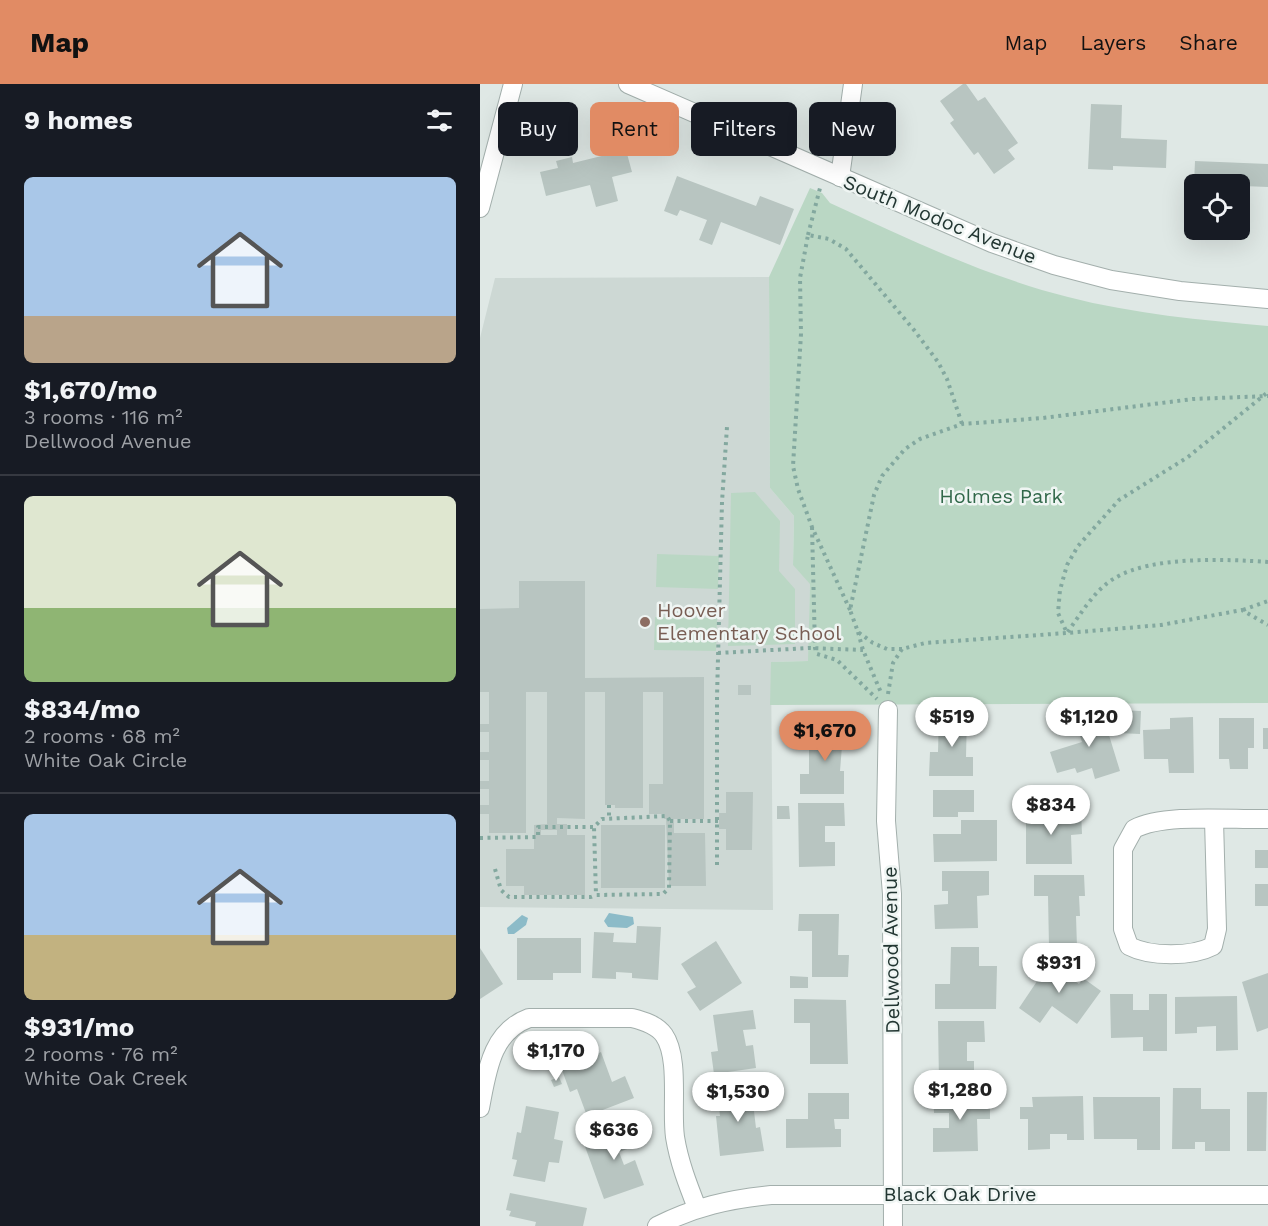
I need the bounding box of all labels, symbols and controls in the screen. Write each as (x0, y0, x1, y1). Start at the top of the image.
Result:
text: Map (30, 26, 89, 59)
text: Map (1004, 30, 1047, 55)
text: Layers (1080, 30, 1146, 55)
text: Share (1179, 30, 1238, 55)
chip: Buy (498, 102, 578, 156)
chip: Rent (590, 102, 679, 156)
chip: Filters (691, 102, 797, 156)
chip: New (809, 102, 896, 156)
icon: filters (423, 104, 456, 137)
text: 9 homes (24, 105, 133, 135)
street label: South Modoc Avenue (840, 169, 1040, 269)
map controls (1184, 174, 1250, 240)
button: locate (1184, 174, 1250, 240)
icon: home (186, 216, 294, 324)
text: $1,670/mo (24, 375, 157, 405)
text: 3 rooms · 116 m² (24, 405, 183, 429)
text: Dellwood Avenue (24, 429, 192, 453)
park label: Holmes Park (939, 484, 1063, 508)
icon: home (186, 535, 294, 643)
place label: Hoover Elementary School (657, 598, 841, 645)
marker: Hoover Elementary School (638, 615, 652, 629)
text: $834/mo (24, 694, 140, 724)
pin: $519 (916, 697, 988, 748)
pin: $1,120 (1040, 697, 1138, 748)
text: $519 (929, 704, 975, 728)
text: $1,120 (1060, 704, 1118, 728)
pin: $1,670 (776, 711, 874, 762)
text: $1,670 (793, 718, 857, 742)
text: 2 rooms · 68 m² (24, 724, 180, 748)
text: White Oak Circle (24, 748, 187, 772)
pin: $834 (1015, 785, 1087, 836)
text: $834 (1026, 792, 1076, 816)
icon: home (186, 853, 294, 961)
street label: Dellwood Avenue (878, 866, 904, 1034)
pin: $931 (1023, 943, 1095, 994)
text: $931 (1036, 950, 1082, 974)
text: $931/mo (24, 1012, 134, 1042)
pin: $1,170 (507, 1031, 605, 1082)
text: $1,170 (527, 1038, 585, 1062)
text: 2 rooms · 76 m² (24, 1042, 177, 1066)
text: White Oak Creek (24, 1066, 188, 1090)
pin: $1,280 (911, 1070, 1009, 1121)
pin: $1,530 (689, 1072, 787, 1123)
text: $1,280 (928, 1077, 992, 1101)
text: $1,530 (706, 1079, 770, 1103)
pin: $636 (578, 1110, 650, 1161)
text: $636 (589, 1117, 639, 1141)
street label: Black Oak Drive (883, 1182, 1037, 1206)

